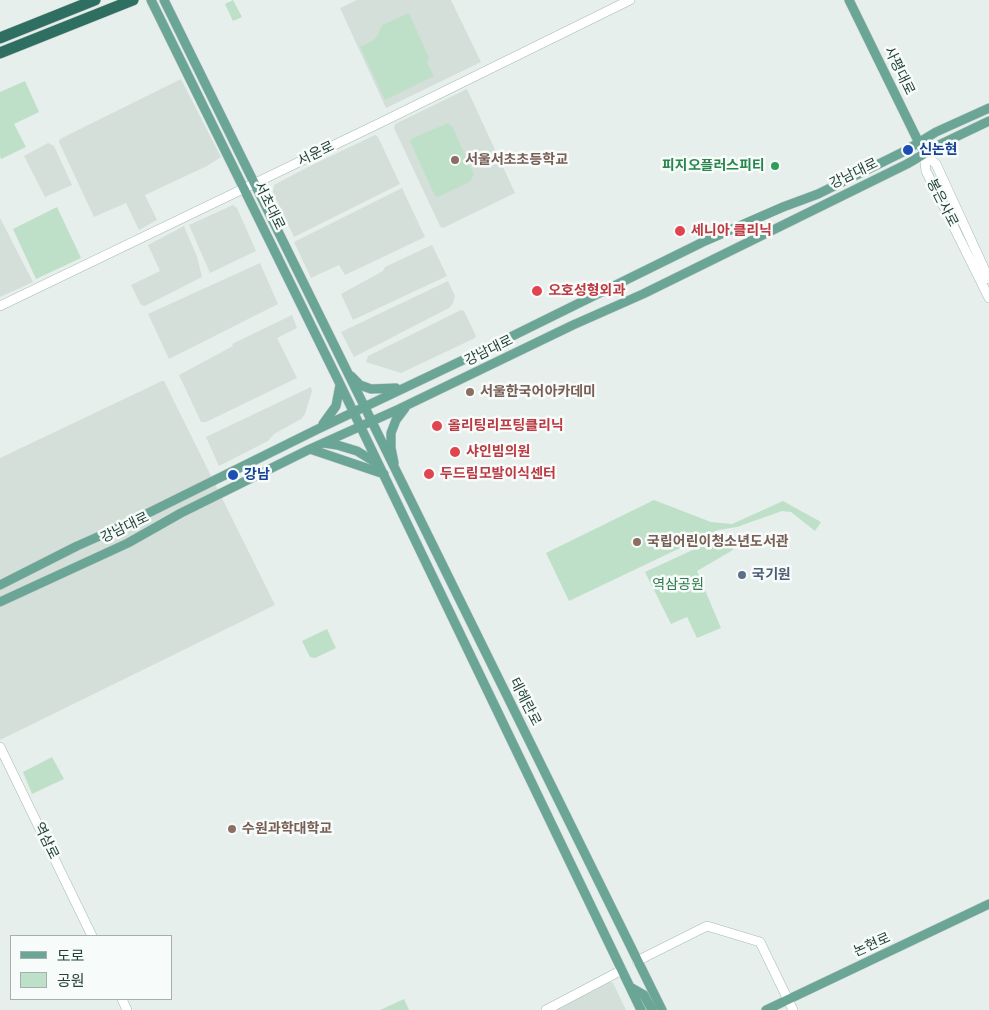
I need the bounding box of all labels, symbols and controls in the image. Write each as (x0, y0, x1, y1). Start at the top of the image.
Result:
street label: 사평대로 (880, 44, 918, 98)
street label: 서운로 (295, 138, 337, 170)
place label: 신논현 (919, 142, 958, 158)
marker: 신논현 (901, 143, 915, 157)
place label: 서울서초초등학교 (465, 152, 568, 168)
marker: 서울서초초등학교 (449, 154, 461, 166)
street label: 강남대로 (827, 155, 881, 193)
place label: 피지오플러스피티 (662, 158, 765, 174)
marker: 피지오플러스피티 (769, 160, 781, 172)
street label: 봉은사로 (923, 176, 961, 230)
street label: 서초대로 (250, 179, 288, 233)
place label: 세니아 클리닉 (691, 223, 772, 239)
marker: 세니아 클리닉 (673, 224, 687, 238)
place label: 오호성형외과 (548, 283, 625, 299)
marker: 오호성형외과 (530, 284, 544, 298)
street label: 강남대로 (462, 332, 516, 370)
place label: 서울한국어아카데미 (480, 384, 596, 400)
marker: 서울한국어아카데미 (464, 386, 476, 398)
place label: 올리팅리프팅클리닉 (448, 418, 564, 434)
marker: 올리팅리프팅클리닉 (430, 419, 444, 433)
place label: 샤인빔의원 (466, 444, 530, 460)
marker: 샤인빔의원 (448, 445, 462, 459)
place label: 두드림모발이식센터 (440, 466, 556, 482)
place label: 강남 (244, 467, 270, 483)
marker: 두드림모발이식센터 (422, 467, 436, 481)
marker: 강남 (226, 468, 240, 482)
street label: 강남대로 (98, 509, 152, 547)
place label: 국립어린이청소년도서관 (647, 534, 789, 550)
marker: 국립어린이청소년도서관 (631, 536, 643, 548)
place label: 국기원 (752, 567, 791, 583)
marker: 국기원 (736, 569, 748, 581)
park label: 역삼공원 (652, 577, 704, 593)
street label: 테헤란로 (506, 675, 544, 729)
street label: 역삼로 (30, 820, 62, 862)
place label: 수원과학대학교 (242, 821, 332, 837)
marker: 수원과학대학교 (226, 823, 238, 835)
street label: 논현로 (851, 929, 893, 961)
legend (10, 935, 172, 1000)
text: 도로 (57, 947, 85, 964)
text: 공원 (57, 972, 85, 989)

